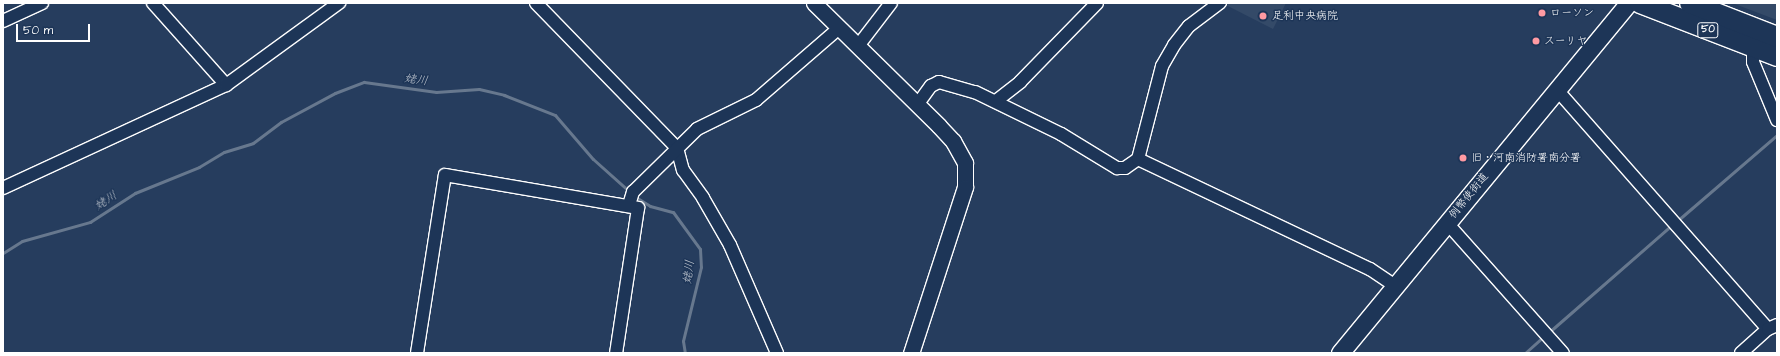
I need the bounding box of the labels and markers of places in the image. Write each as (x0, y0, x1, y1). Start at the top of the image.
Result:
place label: ローソン (1550, 6, 1594, 20)
marker: ローソン (1537, 8, 1547, 18)
place label: 足利中央病院 (1272, 9, 1338, 23)
marker: 足利中央病院 (1257, 10, 1269, 22)
place label: スーリヤ (1544, 34, 1588, 48)
marker: スーリヤ (1531, 36, 1541, 46)
place label: 旧・河南消防署南分署 (1471, 151, 1581, 165)
marker: 旧・河南消防署南分署 (1458, 153, 1468, 163)

